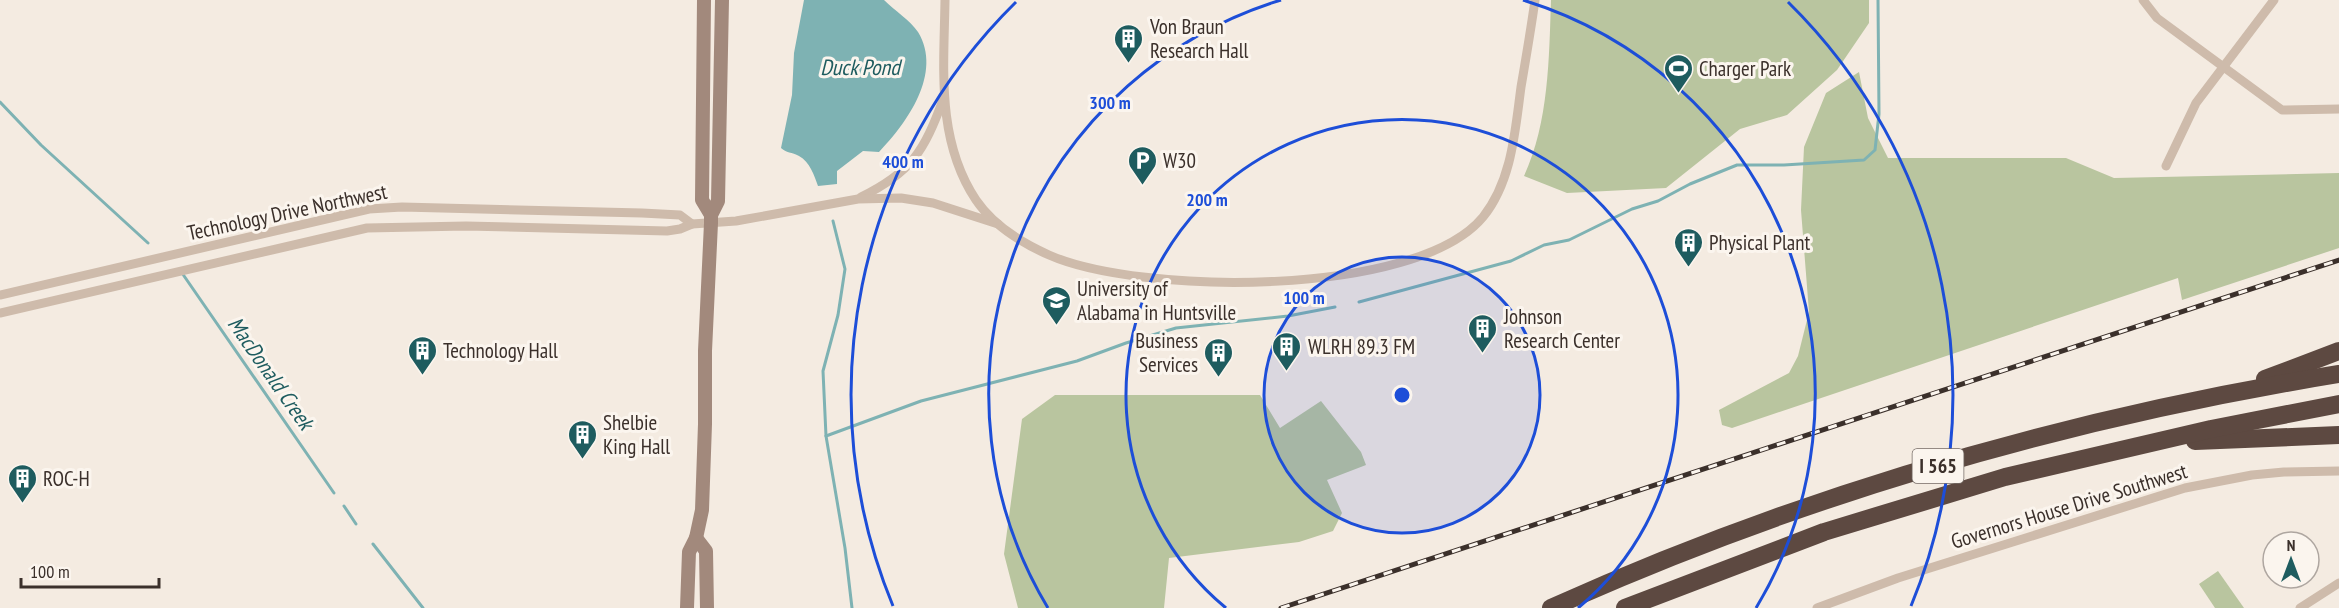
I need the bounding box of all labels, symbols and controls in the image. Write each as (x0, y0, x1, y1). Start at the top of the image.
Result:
place label: Von Braun Research Hall (1149, 13, 1249, 64)
building icon: Von Braun Research Hall (1113, 22, 1145, 64)
sports icon: Charger Park (1662, 52, 1694, 94)
water label: Duck Pond (820, 53, 903, 81)
place label: Charger Park (1699, 55, 1791, 82)
text: 300 m (1089, 91, 1131, 114)
parking icon: W30 (1126, 144, 1158, 186)
place label: W30 (1163, 147, 1196, 174)
text: 400 m (882, 150, 924, 173)
street label: Technology Drive Northwest (185, 178, 390, 246)
text: 200 m (1186, 188, 1228, 211)
building icon: Physical Plant (1672, 226, 1704, 268)
place label: Physical Plant (1709, 229, 1810, 256)
place label: University of Alabama in Huntsville (1077, 275, 1236, 326)
school or university icon: University of Alabama in Huntsville (1040, 284, 1072, 326)
text: 100 m (1283, 286, 1325, 309)
place label: Johnson Research Center (1503, 303, 1620, 354)
water label: MacDonald Creek (222, 311, 322, 437)
building icon: Johnson Research Center (1467, 312, 1499, 354)
place label: Business Services (1135, 327, 1198, 378)
building icon: WLRH 89.3 FM (1271, 330, 1303, 372)
place label: WLRH 89.3 FM (1308, 333, 1415, 360)
building icon: Technology Hall (406, 334, 438, 376)
building icon: Business Services (1203, 336, 1235, 378)
place label: Technology Hall (443, 337, 558, 364)
centre of rings (1392, 385, 1412, 405)
place label: Shelbie King Hall (603, 409, 670, 460)
building icon: Shelbie King Hall (566, 418, 598, 460)
road number: I 565 (1912, 449, 1964, 483)
street label: Governors House Drive Southwest (1948, 457, 2191, 555)
building icon: ROC-H (6, 462, 38, 504)
place label: ROC-H (43, 465, 90, 492)
north arrow (2261, 530, 2321, 590)
text: N (2287, 535, 2295, 555)
scale bar (21, 551, 159, 589)
text: 100 m (30, 560, 70, 583)

